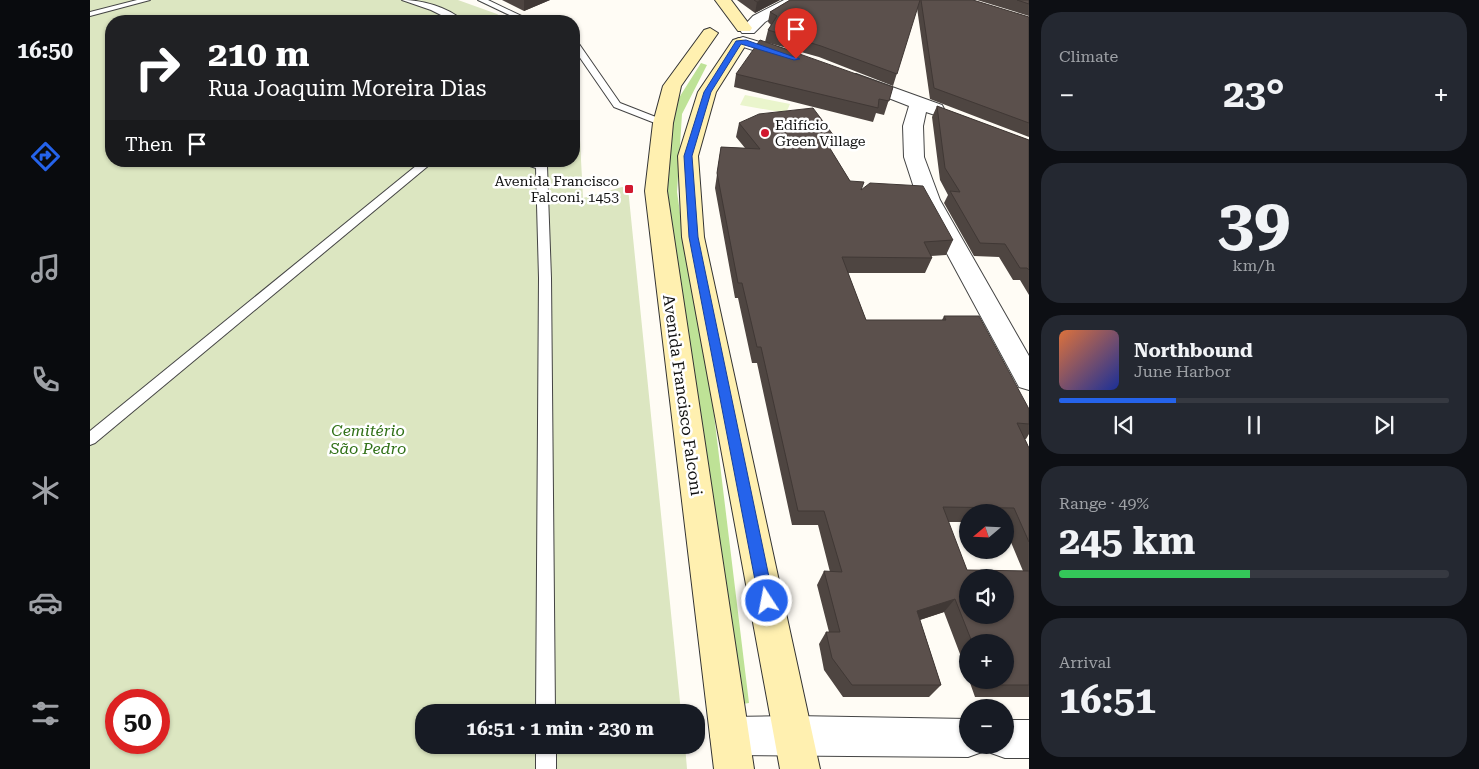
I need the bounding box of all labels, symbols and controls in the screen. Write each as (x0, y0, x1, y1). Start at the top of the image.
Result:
pin (775, 8, 817, 59)
icon: arrive (782, 15, 810, 43)
text: 210 m (208, 34, 309, 75)
icon: right (125, 35, 190, 100)
text: 16:50 (17, 38, 73, 63)
text: Climate (1059, 47, 1118, 66)
text: 23° (1223, 72, 1285, 116)
text: Rua Joaquim Moreira Dias (208, 76, 486, 101)
text: − (1059, 79, 1075, 112)
text: + (1433, 79, 1449, 112)
place label: Edifício Green Village (775, 117, 866, 149)
marker: Edifício Green Village (759, 127, 771, 139)
icon: arrive (183, 130, 211, 158)
text: Then (125, 133, 173, 156)
icon: directions (28, 139, 63, 174)
place label: Avenida Francisco Falconi, 1453 (495, 173, 619, 205)
marker: Avenida Francisco Falconi, 1453 (623, 183, 635, 195)
text: 39 (1218, 185, 1290, 261)
icon: music (28, 251, 63, 286)
text: km/h (1233, 256, 1275, 275)
street label: Avenida Francisco Falconi (659, 293, 706, 497)
text: Northbound (1134, 339, 1253, 362)
icon: phone (28, 362, 63, 397)
text: June Harbor (1134, 362, 1231, 381)
icon: previous (1110, 411, 1138, 439)
icon: pause (1240, 411, 1268, 439)
icon: next (1370, 411, 1398, 439)
park label: Cemitério São Pedro (329, 421, 406, 458)
icon: climate (28, 473, 63, 508)
text: Range · 49% (1059, 494, 1149, 513)
north arrow (959, 504, 1014, 559)
map controls (959, 504, 1014, 754)
text: 245 km (1059, 519, 1195, 563)
button: sound (959, 569, 1014, 624)
position arrow (740, 574, 792, 626)
icon: car (28, 585, 63, 620)
button: + (959, 634, 1014, 689)
text: Arrival (1059, 653, 1111, 672)
text: 16:51 (1059, 678, 1156, 722)
speed limit sign: 50 (105, 689, 170, 754)
icon: filters (28, 696, 63, 731)
button: − (959, 699, 1014, 754)
text: 16:51 · 1 min · 230 m (466, 717, 654, 740)

